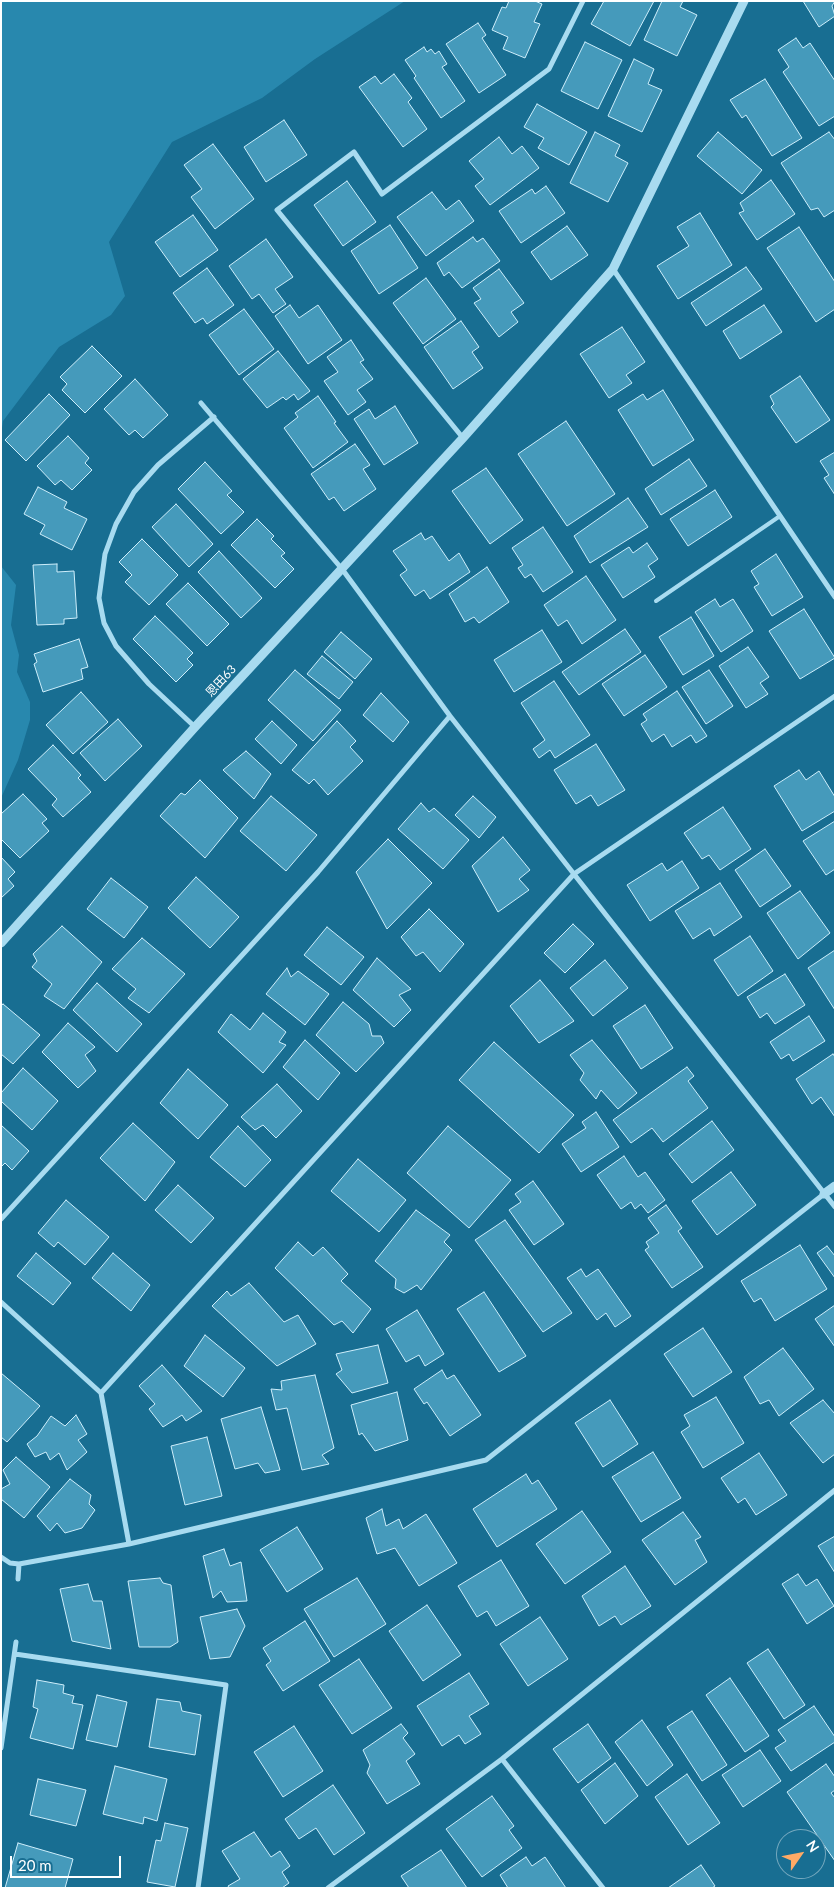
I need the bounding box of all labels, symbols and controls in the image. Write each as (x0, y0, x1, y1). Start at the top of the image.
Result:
street label: 恩田63 (203, 662, 239, 700)
north arrow (776, 1829, 826, 1879)
text: N (803, 1837, 823, 1855)
scale bar (12, 1846, 124, 1878)
text: 20 m (18, 1856, 52, 1874)

